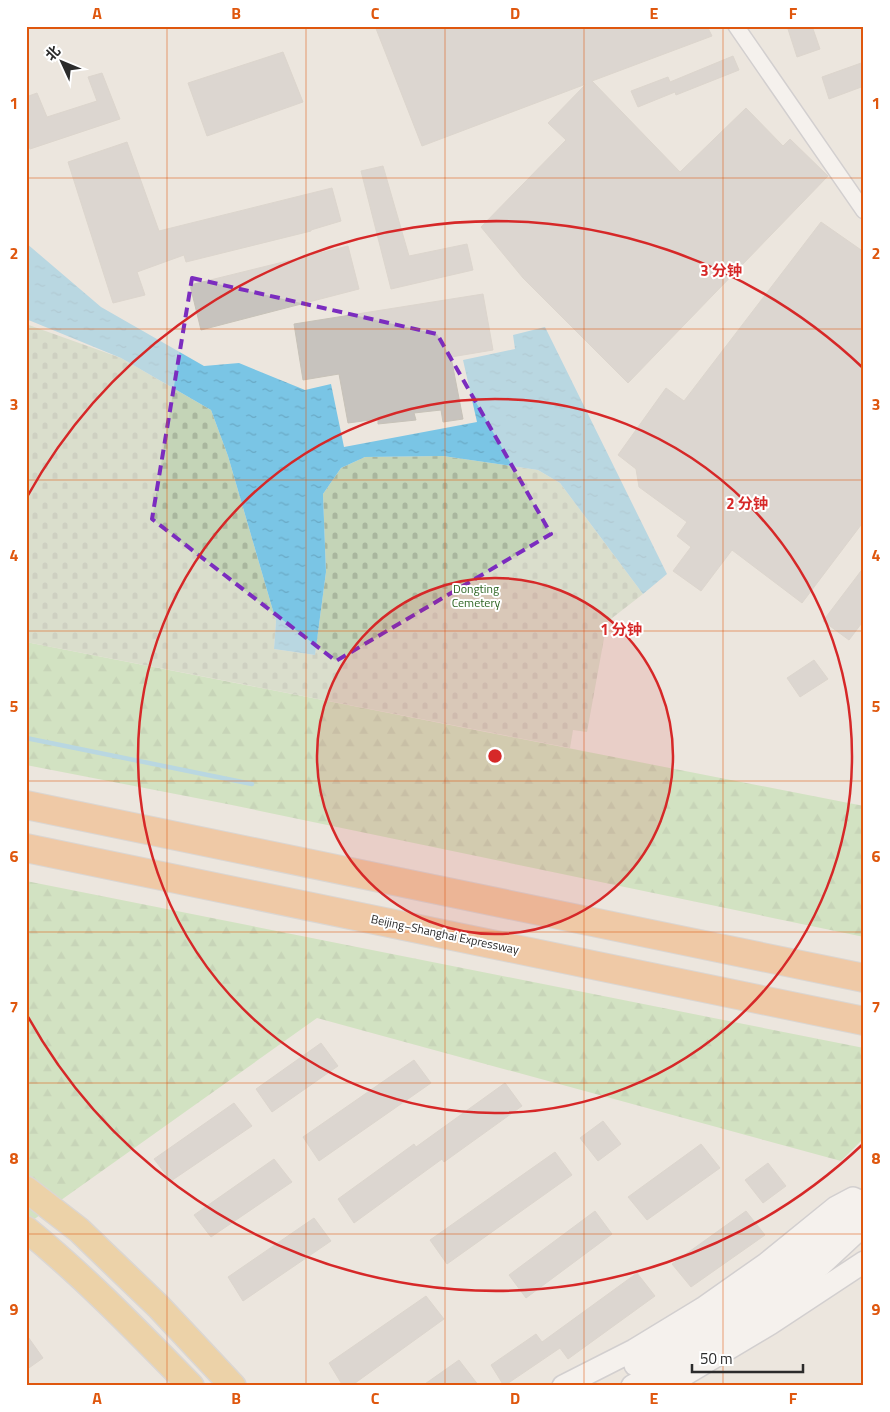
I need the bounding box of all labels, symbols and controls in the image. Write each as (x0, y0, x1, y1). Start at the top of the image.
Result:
text: A (92, 1, 102, 25)
text: B (231, 1, 241, 25)
text: C (371, 1, 380, 25)
text: D (510, 1, 520, 25)
text: E (650, 1, 659, 25)
text: F (789, 1, 798, 25)
north arrow (38, 38, 88, 88)
text: 北 (40, 40, 65, 65)
text: 1 (10, 91, 18, 115)
text: 1 (872, 91, 880, 115)
text: 2 (10, 241, 18, 265)
text: 2 (872, 241, 880, 265)
text: 3 分钟 (700, 259, 742, 282)
text: 3 (10, 392, 18, 416)
text: 3 (872, 392, 880, 416)
text: 2 分钟 (726, 492, 768, 515)
text: 4 (10, 543, 19, 567)
text: 4 (872, 543, 881, 567)
park label: Dongting Cemetery (452, 579, 501, 612)
text: 1 分钟 (600, 618, 642, 641)
text: 5 (10, 694, 19, 718)
text: 5 (872, 694, 881, 718)
centre of rings (486, 747, 504, 765)
text: 6 (10, 844, 19, 868)
text: 6 (872, 844, 881, 868)
street label: Beijing–Shanghai Expressway (369, 909, 521, 959)
text: 7 (10, 995, 18, 1019)
text: 7 (872, 995, 880, 1019)
text: 8 (10, 1146, 19, 1170)
text: 8 (872, 1146, 881, 1170)
text: 9 (10, 1297, 19, 1321)
text: 9 (872, 1297, 881, 1321)
scale bar (692, 1342, 804, 1374)
text: 50 m (700, 1347, 733, 1370)
text: A (92, 1386, 102, 1410)
text: B (231, 1386, 241, 1410)
text: C (371, 1386, 380, 1410)
text: D (510, 1386, 520, 1410)
text: E (650, 1386, 659, 1410)
text: F (789, 1386, 798, 1410)

